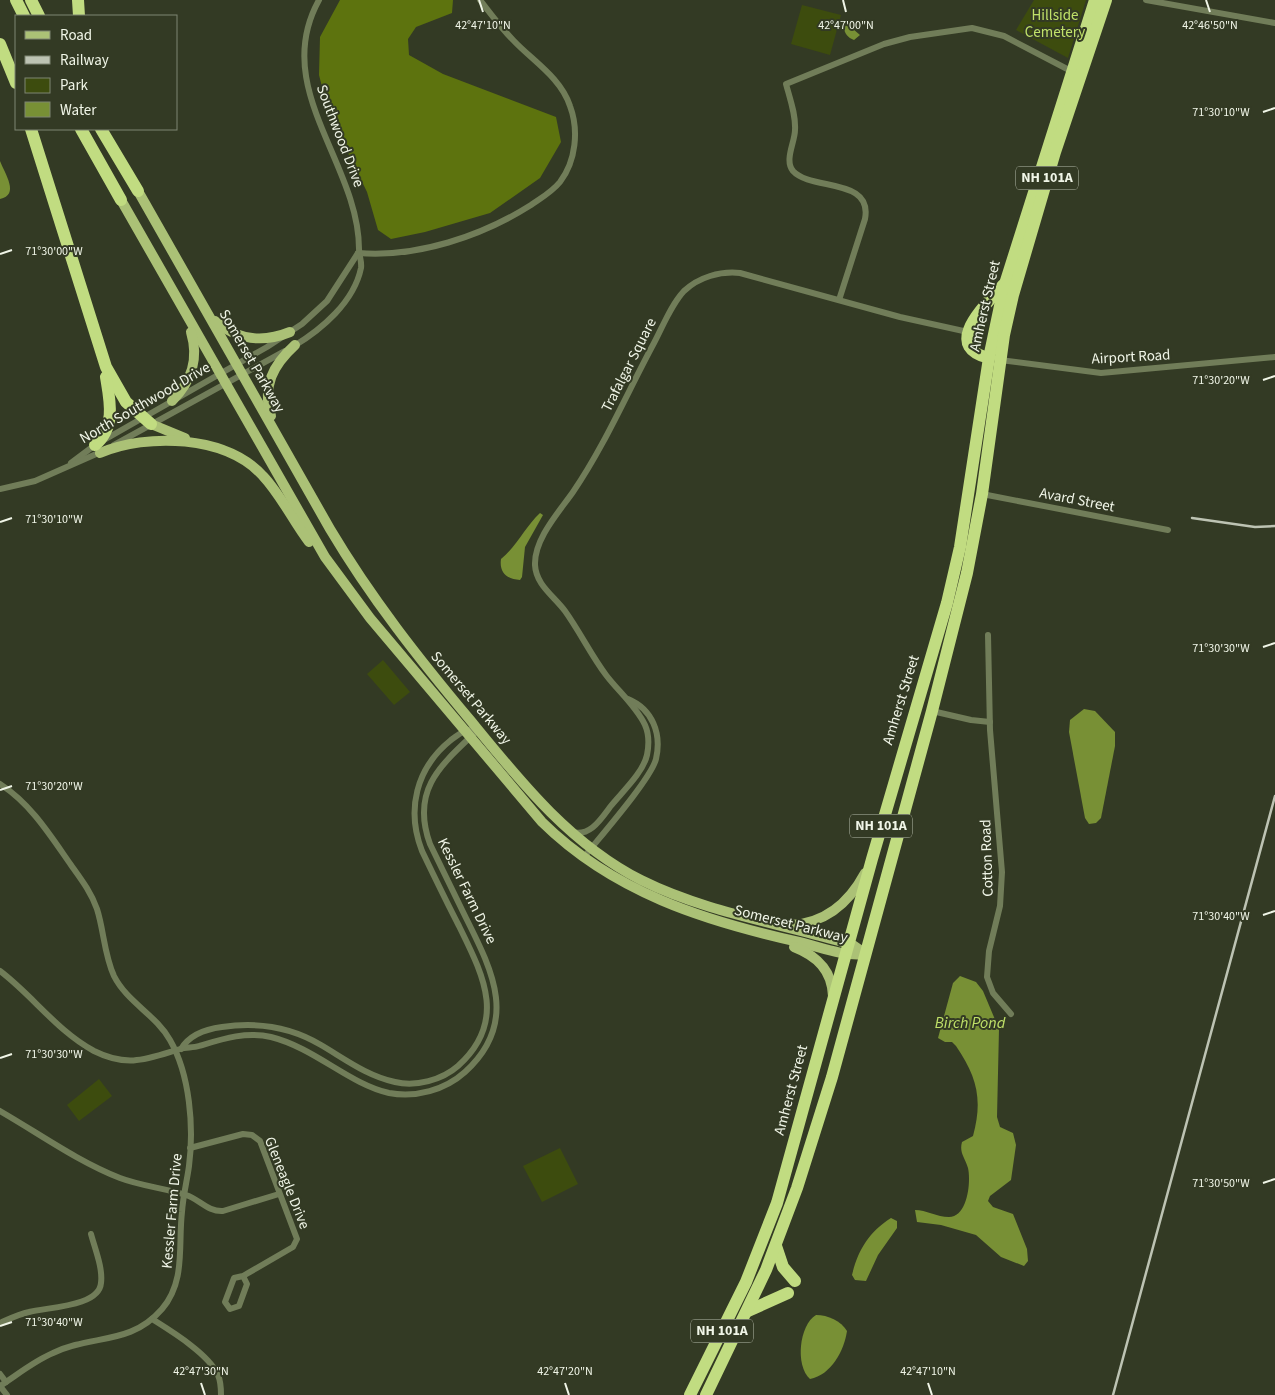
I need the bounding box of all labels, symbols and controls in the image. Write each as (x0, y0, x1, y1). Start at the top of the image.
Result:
park label: Hillside Cemetery (1025, 5, 1085, 43)
legend (15, 15, 178, 130)
text: 42°47'10"N (455, 17, 511, 34)
text: 42°47'00"N (818, 17, 874, 34)
text: 42°46'50"N (1182, 17, 1238, 34)
text: Road (60, 25, 92, 46)
text: Railway (60, 50, 109, 71)
text: Park (60, 75, 89, 96)
street label: Southwood Drive (311, 82, 369, 190)
text: Water (60, 100, 97, 121)
text: 71°30'10"W (1192, 104, 1250, 121)
road number: NH 101A (1016, 167, 1078, 190)
text: 71°30'00"W (25, 243, 83, 260)
street label: Amherst Street (964, 258, 1006, 354)
street label: Somerset Parkway (214, 305, 290, 417)
street label: Trafalgar Square (596, 314, 662, 416)
street label: Airport Road (1091, 344, 1171, 370)
street label: North Southwood Drive (76, 357, 214, 449)
text: 71°30'20"W (1192, 372, 1250, 389)
street label: Avard Street (1038, 482, 1116, 518)
text: 71°30'10"W (25, 511, 83, 528)
text: 71°30'30"W (1192, 640, 1250, 657)
street label: Somerset Parkway (426, 647, 516, 749)
street label: Amherst Street (877, 652, 925, 748)
text: 71°30'20"W (25, 778, 83, 795)
road number: NH 101A (850, 814, 912, 838)
street label: Cotton Road (975, 819, 999, 897)
street label: Kessler Farm Drive (432, 834, 502, 948)
street label: Somerset Parkway (732, 900, 850, 948)
text: 71°30'40"W (1192, 908, 1250, 925)
water label: Birch Pond (935, 1012, 1006, 1034)
street label: Amherst Street (769, 1042, 813, 1138)
text: 71°30'30"W (25, 1046, 83, 1063)
street label: Gleneagle Drive (259, 1134, 315, 1232)
street label: Kessler Farm Drive (156, 1152, 188, 1270)
text: 71°30'50"W (1192, 1175, 1250, 1192)
text: 71°30'40"W (25, 1314, 83, 1331)
road number: NH 101A (691, 1320, 753, 1342)
text: 42°47'30"N (173, 1363, 229, 1380)
text: 42°47'20"N (537, 1363, 593, 1380)
text: 42°47'10"N (900, 1363, 956, 1380)

